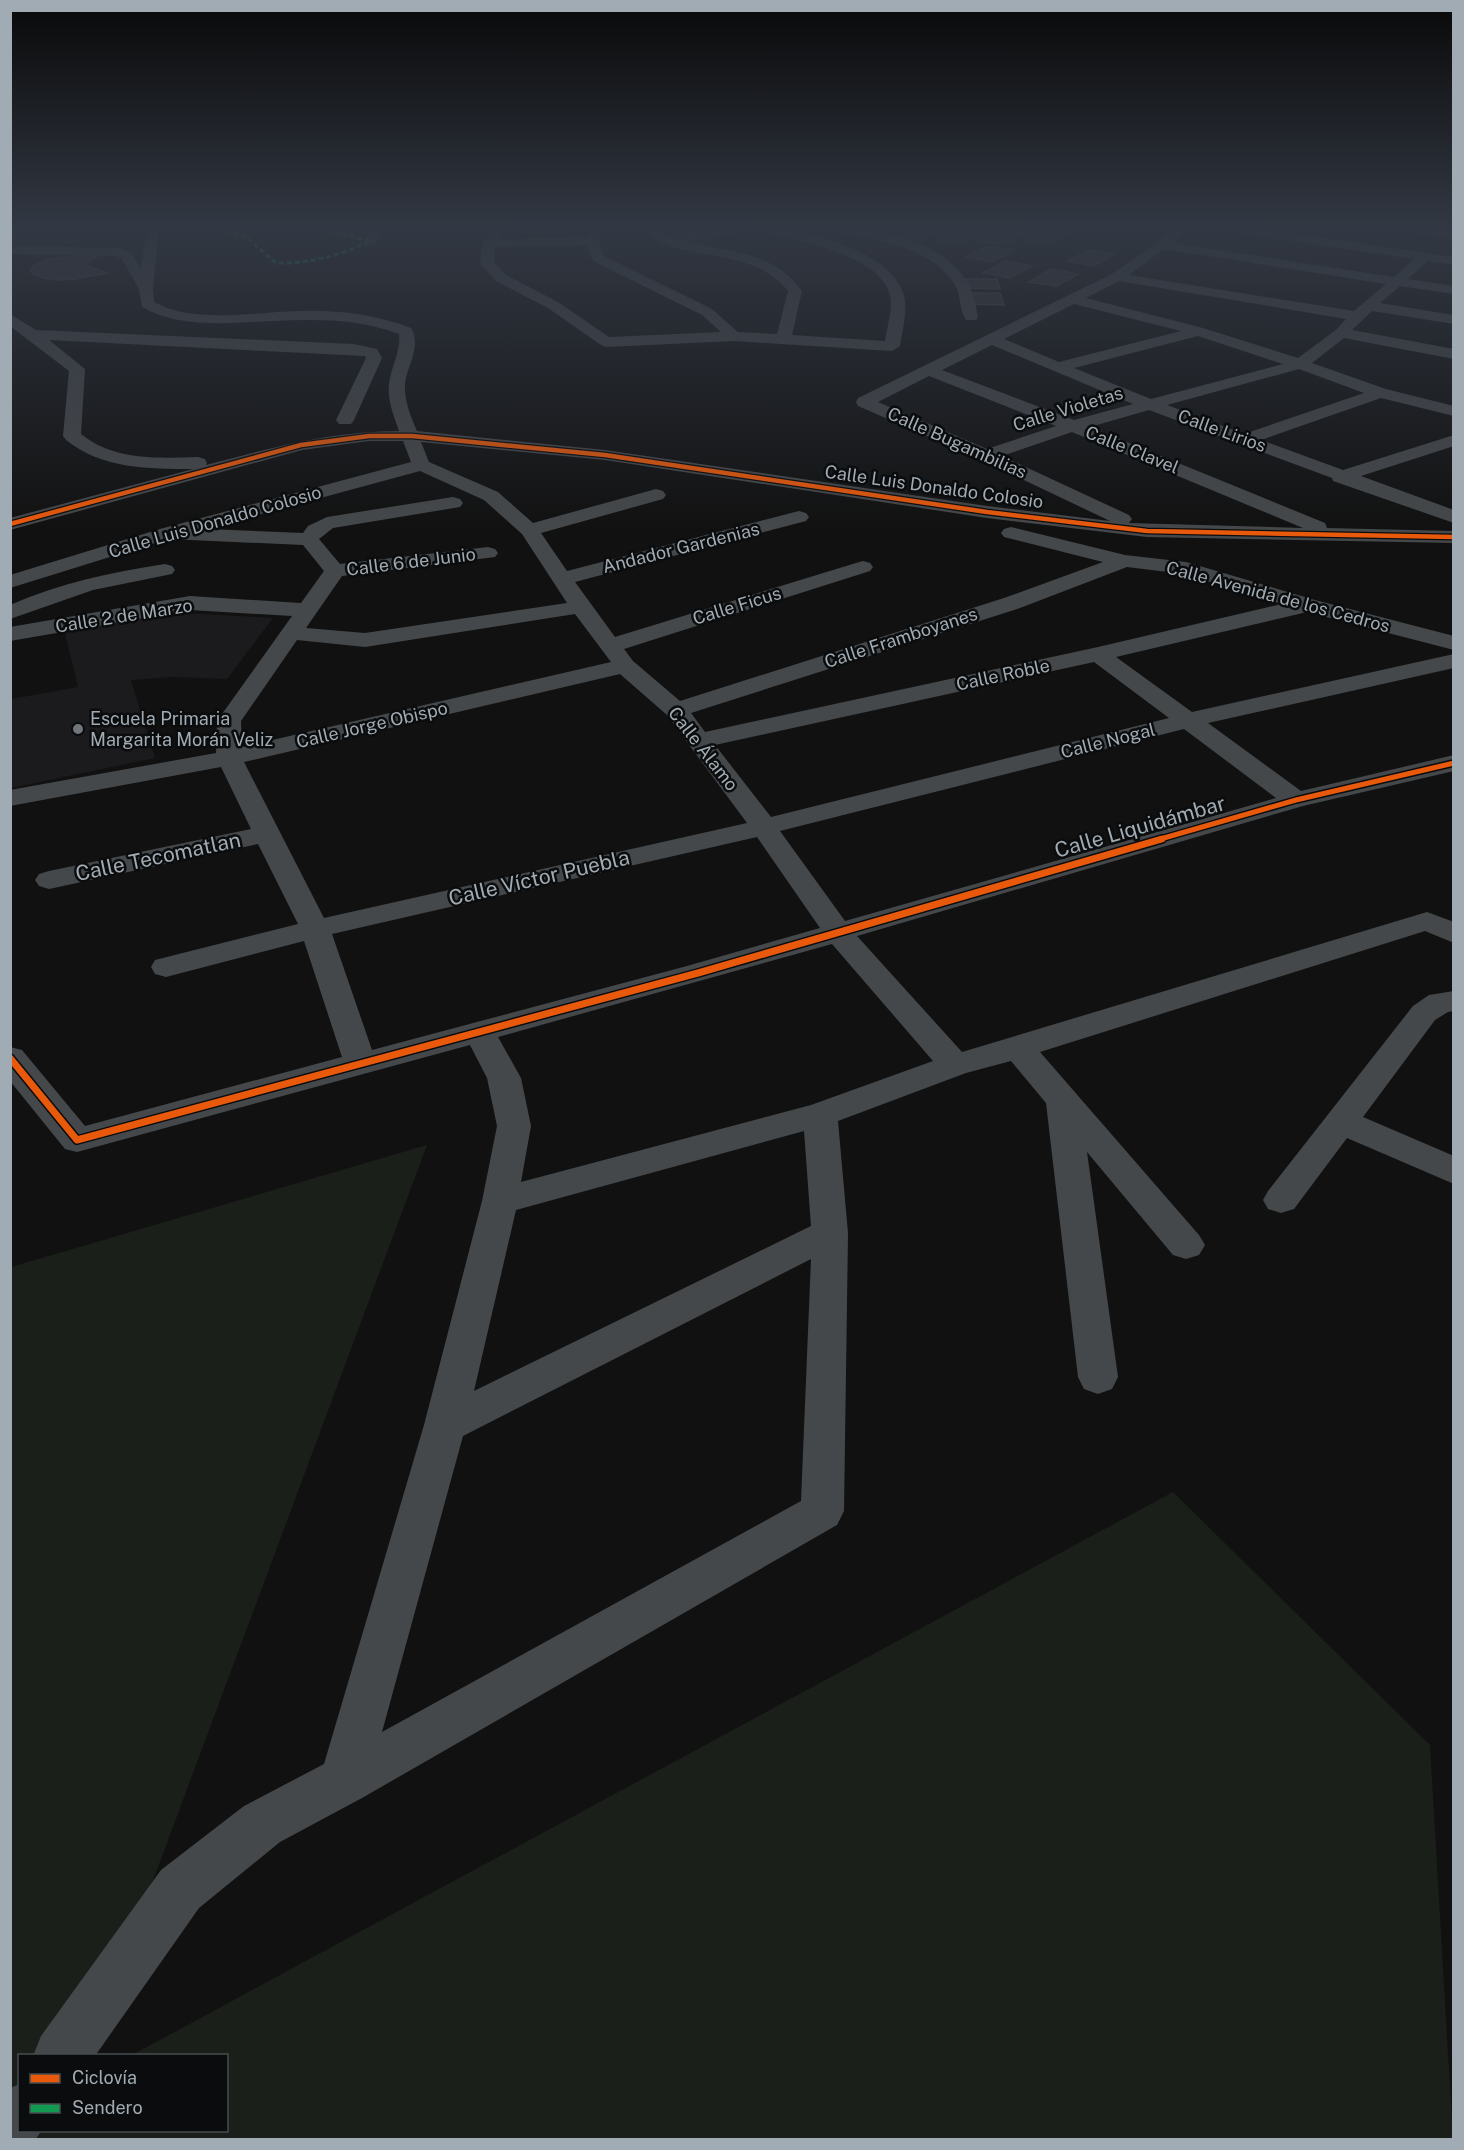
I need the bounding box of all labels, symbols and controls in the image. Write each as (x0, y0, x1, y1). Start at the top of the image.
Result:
street label: Calle Violetas (1010, 382, 1125, 435)
street label: Calle Bugambilias (884, 402, 1030, 483)
street label: Calle Lirios (1175, 405, 1269, 456)
street label: Calle Clavel (1082, 421, 1182, 478)
street label: Calle Luis Donaldo Colosio (824, 461, 1045, 512)
street label: Calle Luis Donaldo Colosio (106, 481, 324, 562)
street label: Andador Gardenias (600, 518, 762, 577)
street label: Calle 6 de Junio (345, 543, 477, 580)
street label: Calle Avenida de los Cedros (1164, 557, 1392, 637)
street label: Calle Ficus (690, 582, 784, 629)
street label: Calle 2 de Marzo (54, 594, 194, 637)
street label: Calle Framboyanes (822, 603, 980, 672)
street label: Calle Roble (954, 654, 1051, 695)
street label: Calle Jorge Obispo (294, 697, 449, 752)
street label: Calle Álamo (664, 702, 743, 795)
place label: Escuela Primaria Margarita Morán Veliz (90, 708, 273, 750)
street label: Calle Nogal (1058, 719, 1157, 762)
marker: Escuela Primaria Margarita Morán Veliz (71, 722, 85, 736)
street label: Calle Liquidámbar (1052, 790, 1228, 863)
street label: Calle Tecomatlan (73, 827, 243, 886)
street label: Calle Víctor Puebla (446, 845, 632, 911)
legend (18, 2054, 228, 2132)
text: Ciclovía (72, 2067, 137, 2088)
text: Sendero (72, 2097, 143, 2118)

